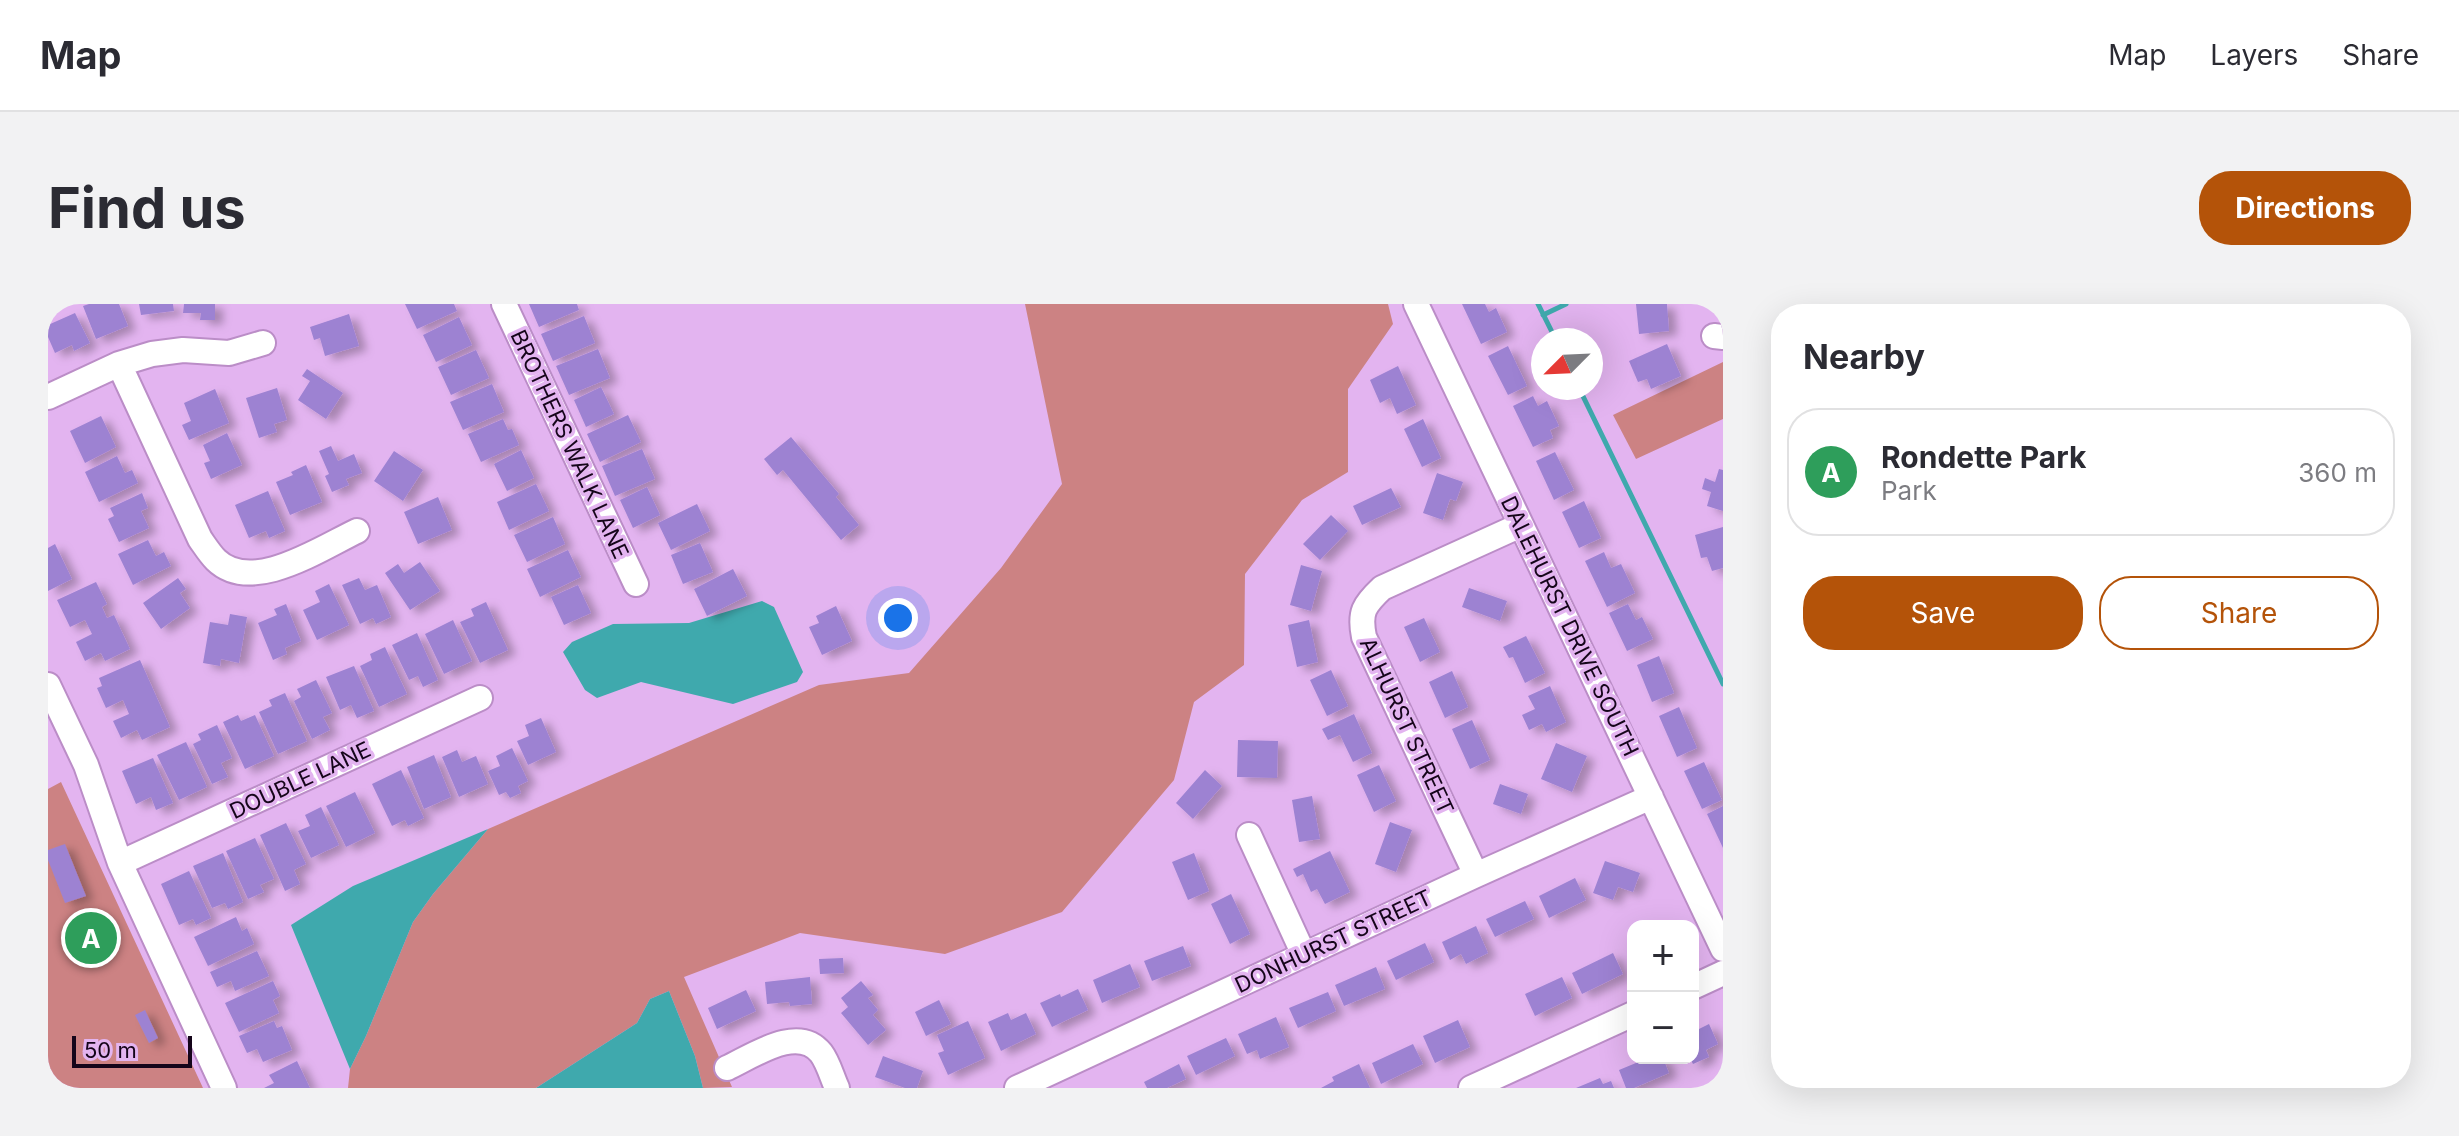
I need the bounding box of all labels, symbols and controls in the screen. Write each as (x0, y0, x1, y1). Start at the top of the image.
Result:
text: Map (40, 32, 121, 78)
text: Map (2108, 38, 2166, 72)
text: Layers (2210, 38, 2298, 72)
text: Share (2342, 38, 2419, 72)
button: Directions (2199, 171, 2411, 245)
text: Find us (48, 174, 246, 242)
street label: BROTHERS WALK LANE (506, 325, 634, 563)
north arrow (1531, 328, 1603, 400)
text: Nearby (1803, 336, 1925, 377)
text: Rondette Park (1881, 439, 2086, 475)
text: A (1821, 457, 1841, 488)
text: 360 m (2298, 457, 2377, 488)
text: Park (1881, 475, 1937, 506)
street label: DALEHURST DRIVE SOUTH (1496, 492, 1644, 760)
button: Save (1803, 576, 2083, 650)
button: Share (2099, 576, 2379, 650)
your location (878, 598, 918, 638)
street label: ALHURST STREET (1355, 633, 1459, 819)
street label: DOUBLE LANE (225, 736, 375, 824)
street label: DONHURST STREET (1231, 884, 1435, 998)
pin: A (65, 908, 117, 968)
map controls (1627, 920, 1699, 1064)
button: + (1627, 920, 1699, 992)
button: − (1627, 992, 1699, 1064)
scale bar (72, 1032, 192, 1068)
text: 50 m (84, 1037, 137, 1063)

